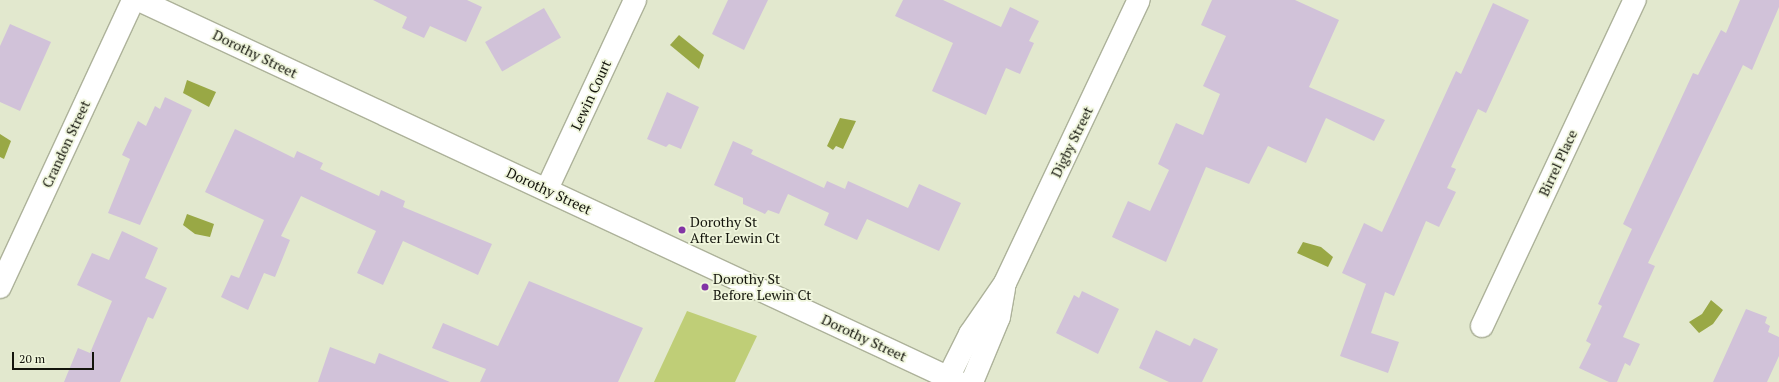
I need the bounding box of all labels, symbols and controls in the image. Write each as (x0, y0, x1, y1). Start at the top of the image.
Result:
street label: Dorothy Street (210, 26, 300, 82)
street label: Lewin Court (567, 57, 615, 133)
street label: Crandon Street (38, 98, 94, 190)
street label: Digby Street (1048, 104, 1096, 180)
street label: Birrel Place (1535, 127, 1581, 199)
street label: Dorothy Street (504, 164, 594, 218)
place label: Dorothy St After Lewin Ct (690, 214, 780, 246)
marker: Dorothy St After Lewin Ct (677, 225, 687, 235)
place label: Dorothy St Before Lewin Ct (713, 271, 811, 304)
marker: Dorothy St Before Lewin Ct (700, 282, 710, 292)
street label: Dorothy Street (819, 311, 909, 365)
scale bar (14, 344, 96, 370)
text: 20 m (19, 351, 45, 366)

